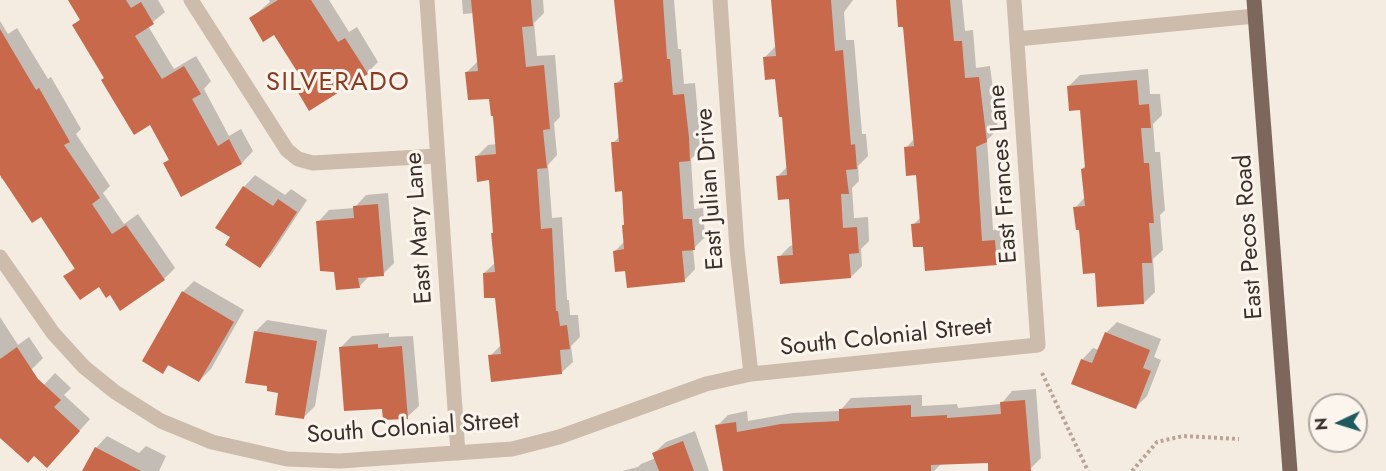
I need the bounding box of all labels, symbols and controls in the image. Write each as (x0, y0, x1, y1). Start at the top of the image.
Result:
district label: SILVERADO (266, 68, 410, 100)
street label: East Frances Lane (983, 84, 1025, 264)
street label: East Julian Drive (691, 107, 731, 271)
street label: East Mary Lane (400, 151, 440, 305)
street label: East Pecos Road (1230, 154, 1270, 320)
street label: South Colonial Street (779, 313, 993, 363)
north arrow (1308, 393, 1368, 453)
street label: South Colonial Street (306, 407, 520, 451)
text: N (1310, 417, 1333, 431)

